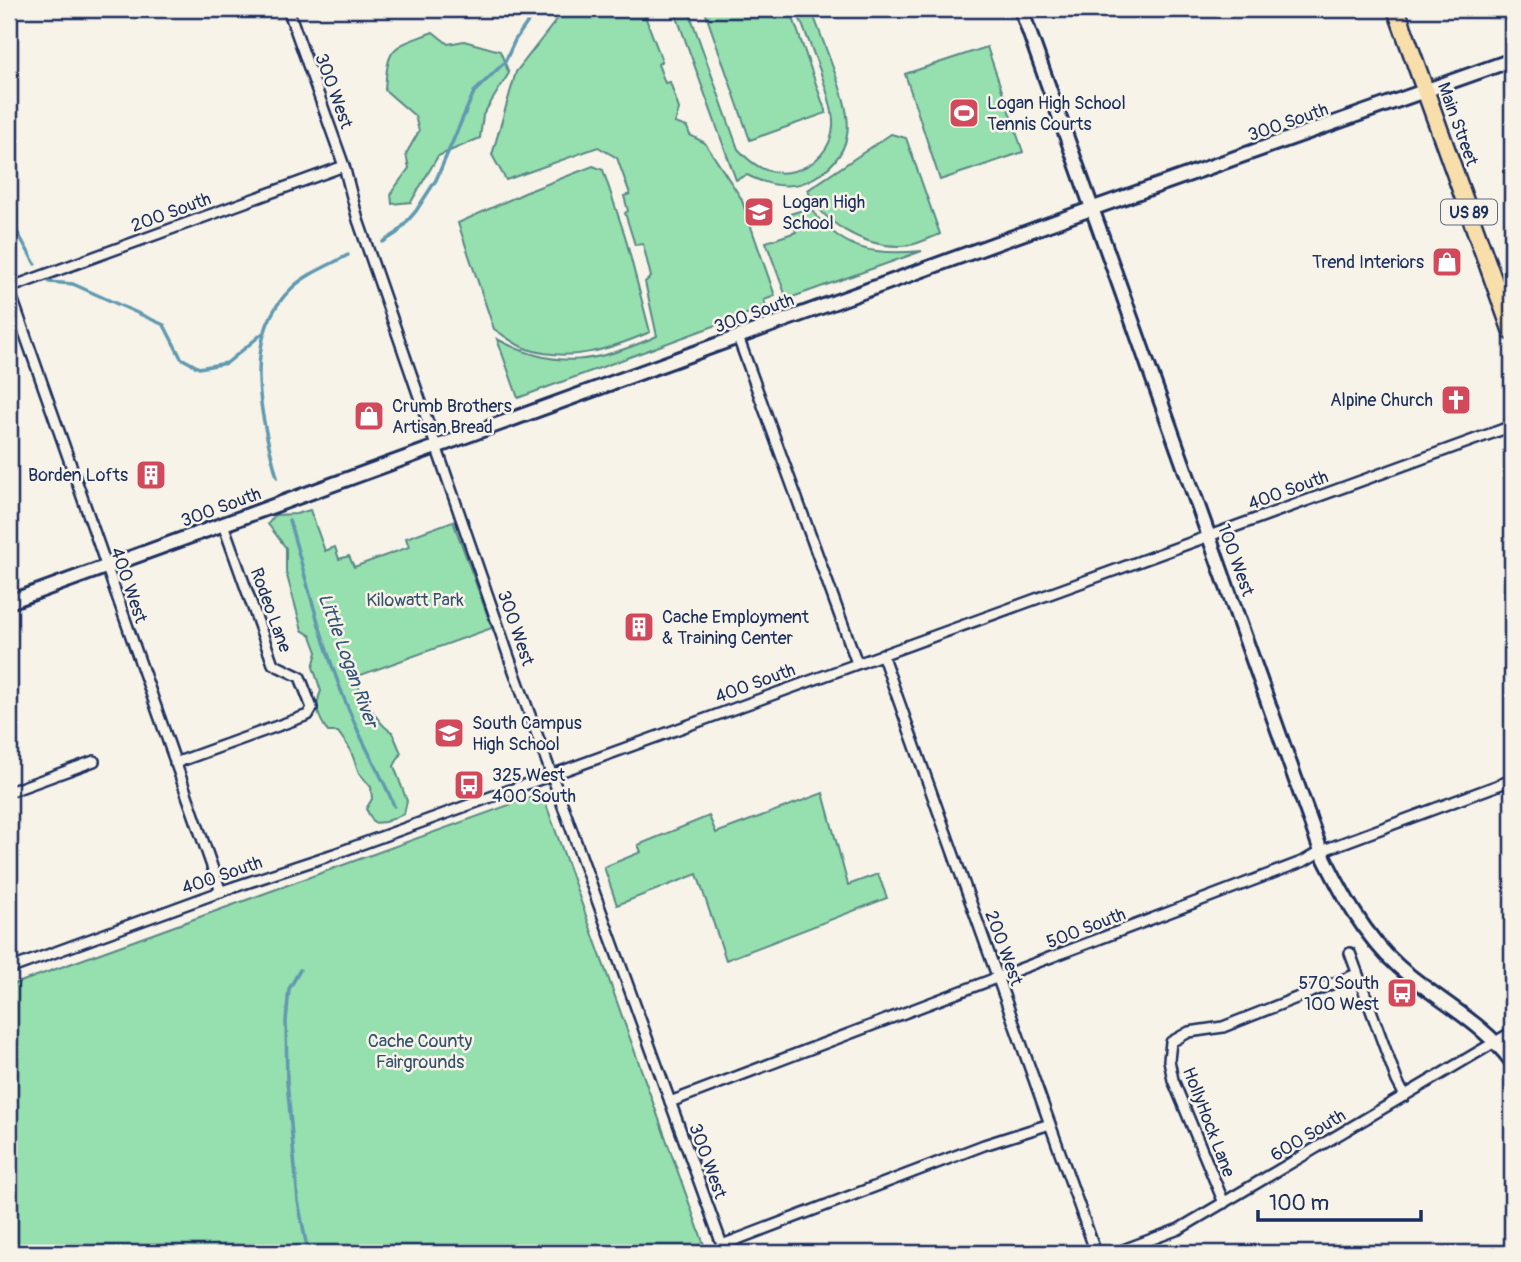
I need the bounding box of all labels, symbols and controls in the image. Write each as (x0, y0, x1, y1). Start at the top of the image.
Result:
street label: 300 West (309, 51, 358, 132)
street label: Main Street (1432, 79, 1484, 170)
place label: Logan High School Tennis Courts (987, 92, 1126, 136)
sports icon: Logan High School Tennis Courts (947, 96, 981, 130)
street label: 300 South (1245, 98, 1331, 147)
street label: 200 South (128, 187, 214, 238)
place label: Logan High School (782, 191, 865, 235)
school or university icon: Logan High School (742, 195, 776, 229)
road number: US 89 (1441, 200, 1497, 224)
shop icon: Trend Interiors (1430, 245, 1464, 279)
place label: Trend Interiors (1312, 251, 1424, 274)
street label: 300 South (711, 288, 797, 339)
church icon: Alpine Church (1439, 383, 1473, 417)
place label: Alpine Church (1330, 389, 1433, 412)
place label: Crumb Brothers Artisan Bread (392, 395, 512, 439)
shop icon: Crumb Brothers Artisan Bread (352, 399, 386, 433)
building icon: Borden Lofts (134, 458, 168, 492)
place label: Borden Lofts (28, 464, 128, 487)
street label: 400 South (1245, 465, 1331, 516)
street label: 300 South (178, 482, 264, 533)
street label: 100 West (1212, 521, 1259, 600)
street label: 400 West (105, 544, 152, 627)
street label: Rodeo Lane (245, 565, 297, 656)
street label: 300 West (492, 587, 539, 670)
park label: Kilowatt Park (366, 589, 464, 612)
water label: Little Logan River (313, 590, 384, 733)
place label: Cache Employment & Training Center (662, 606, 810, 650)
building icon: Cache Employment & Training Center (622, 610, 656, 644)
street label: 400 South (712, 658, 798, 709)
place label: South Campus High School (472, 712, 582, 756)
school or university icon: South Campus High School (432, 716, 466, 750)
place label: 325 West 400 South (492, 764, 576, 808)
bus stop icon: 325 West 400 South (452, 768, 486, 802)
street label: 400 South (179, 851, 266, 900)
street label: 500 South (1043, 903, 1129, 954)
street label: 200 West (979, 908, 1028, 989)
place label: 570 South 100 West (1299, 972, 1380, 1016)
bus stop icon: 570 South 100 West (1385, 976, 1419, 1010)
park label: Cache County Fairgrounds (368, 1030, 473, 1074)
street label: HollyHock Lane (1177, 1064, 1240, 1181)
street label: 600 South (1266, 1104, 1350, 1167)
street label: 300 West (683, 1121, 732, 1202)
scale bar (1258, 1178, 1421, 1222)
text: 100 m (1269, 1190, 1329, 1217)

